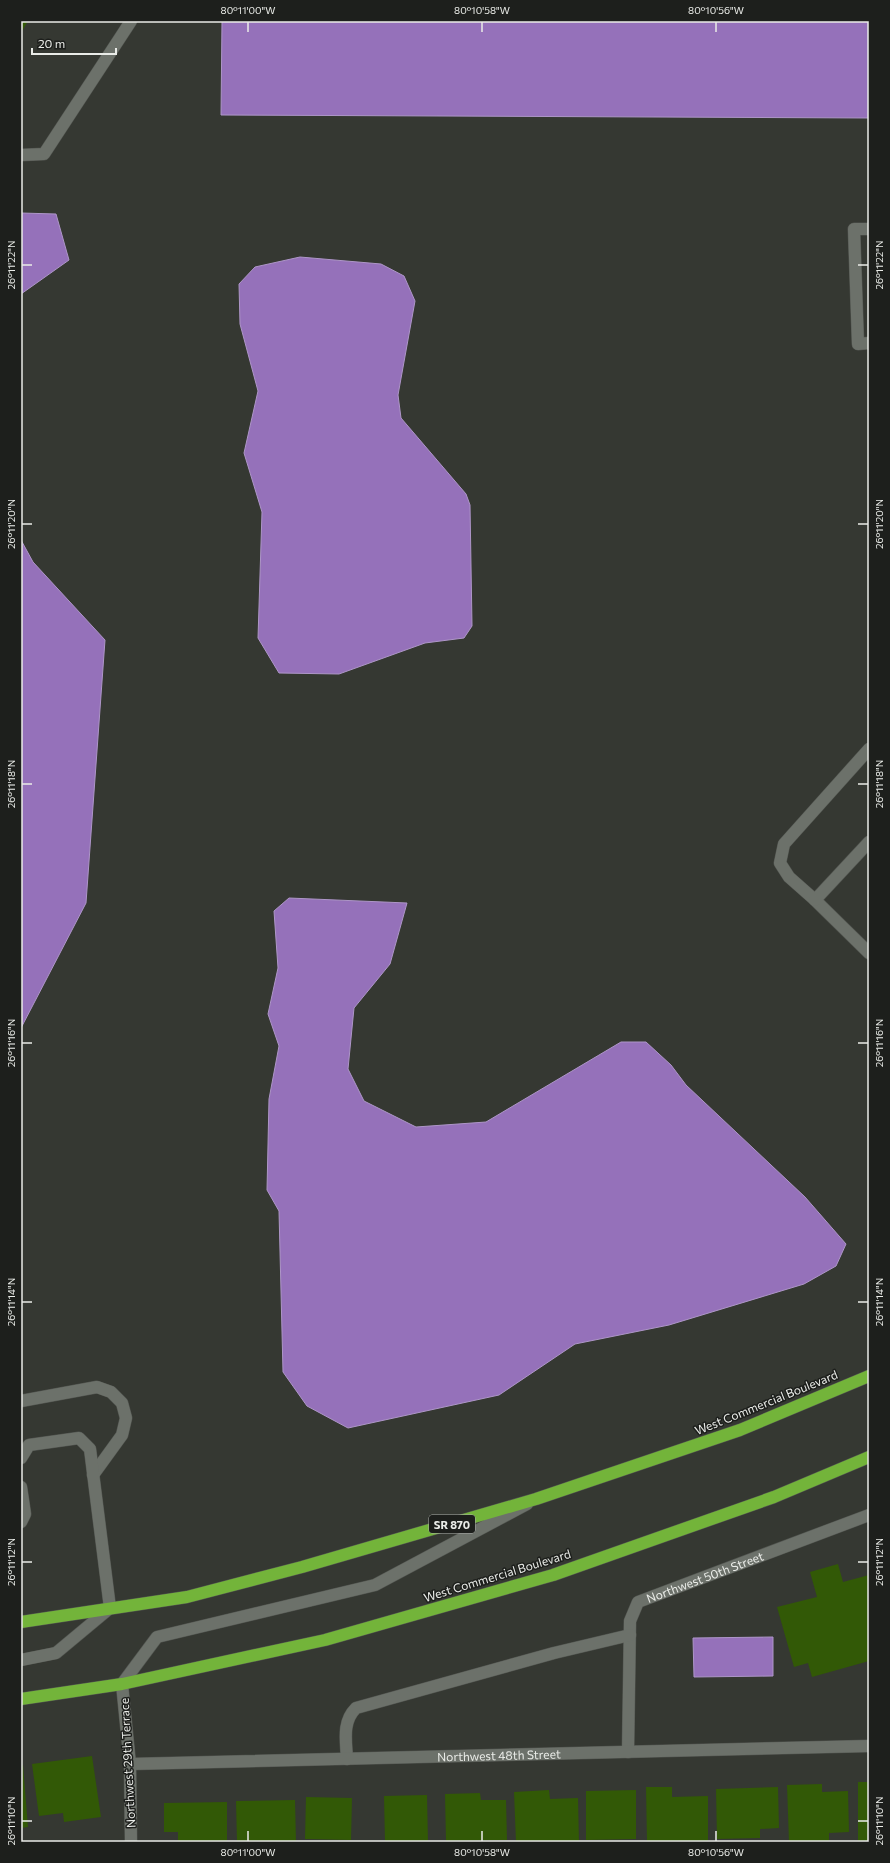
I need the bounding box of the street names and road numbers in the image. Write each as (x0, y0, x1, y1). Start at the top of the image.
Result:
street label: West Commercial Boulevard (692, 1367, 840, 1437)
road number: SR 870 (429, 1515, 475, 1533)
street label: West Commercial Boulevard (422, 1546, 572, 1604)
street label: Northwest 50th Street (644, 1548, 765, 1605)
street label: Northwest 29th Terrace (117, 1698, 137, 1828)
street label: Northwest 48th Street (437, 1747, 561, 1764)

